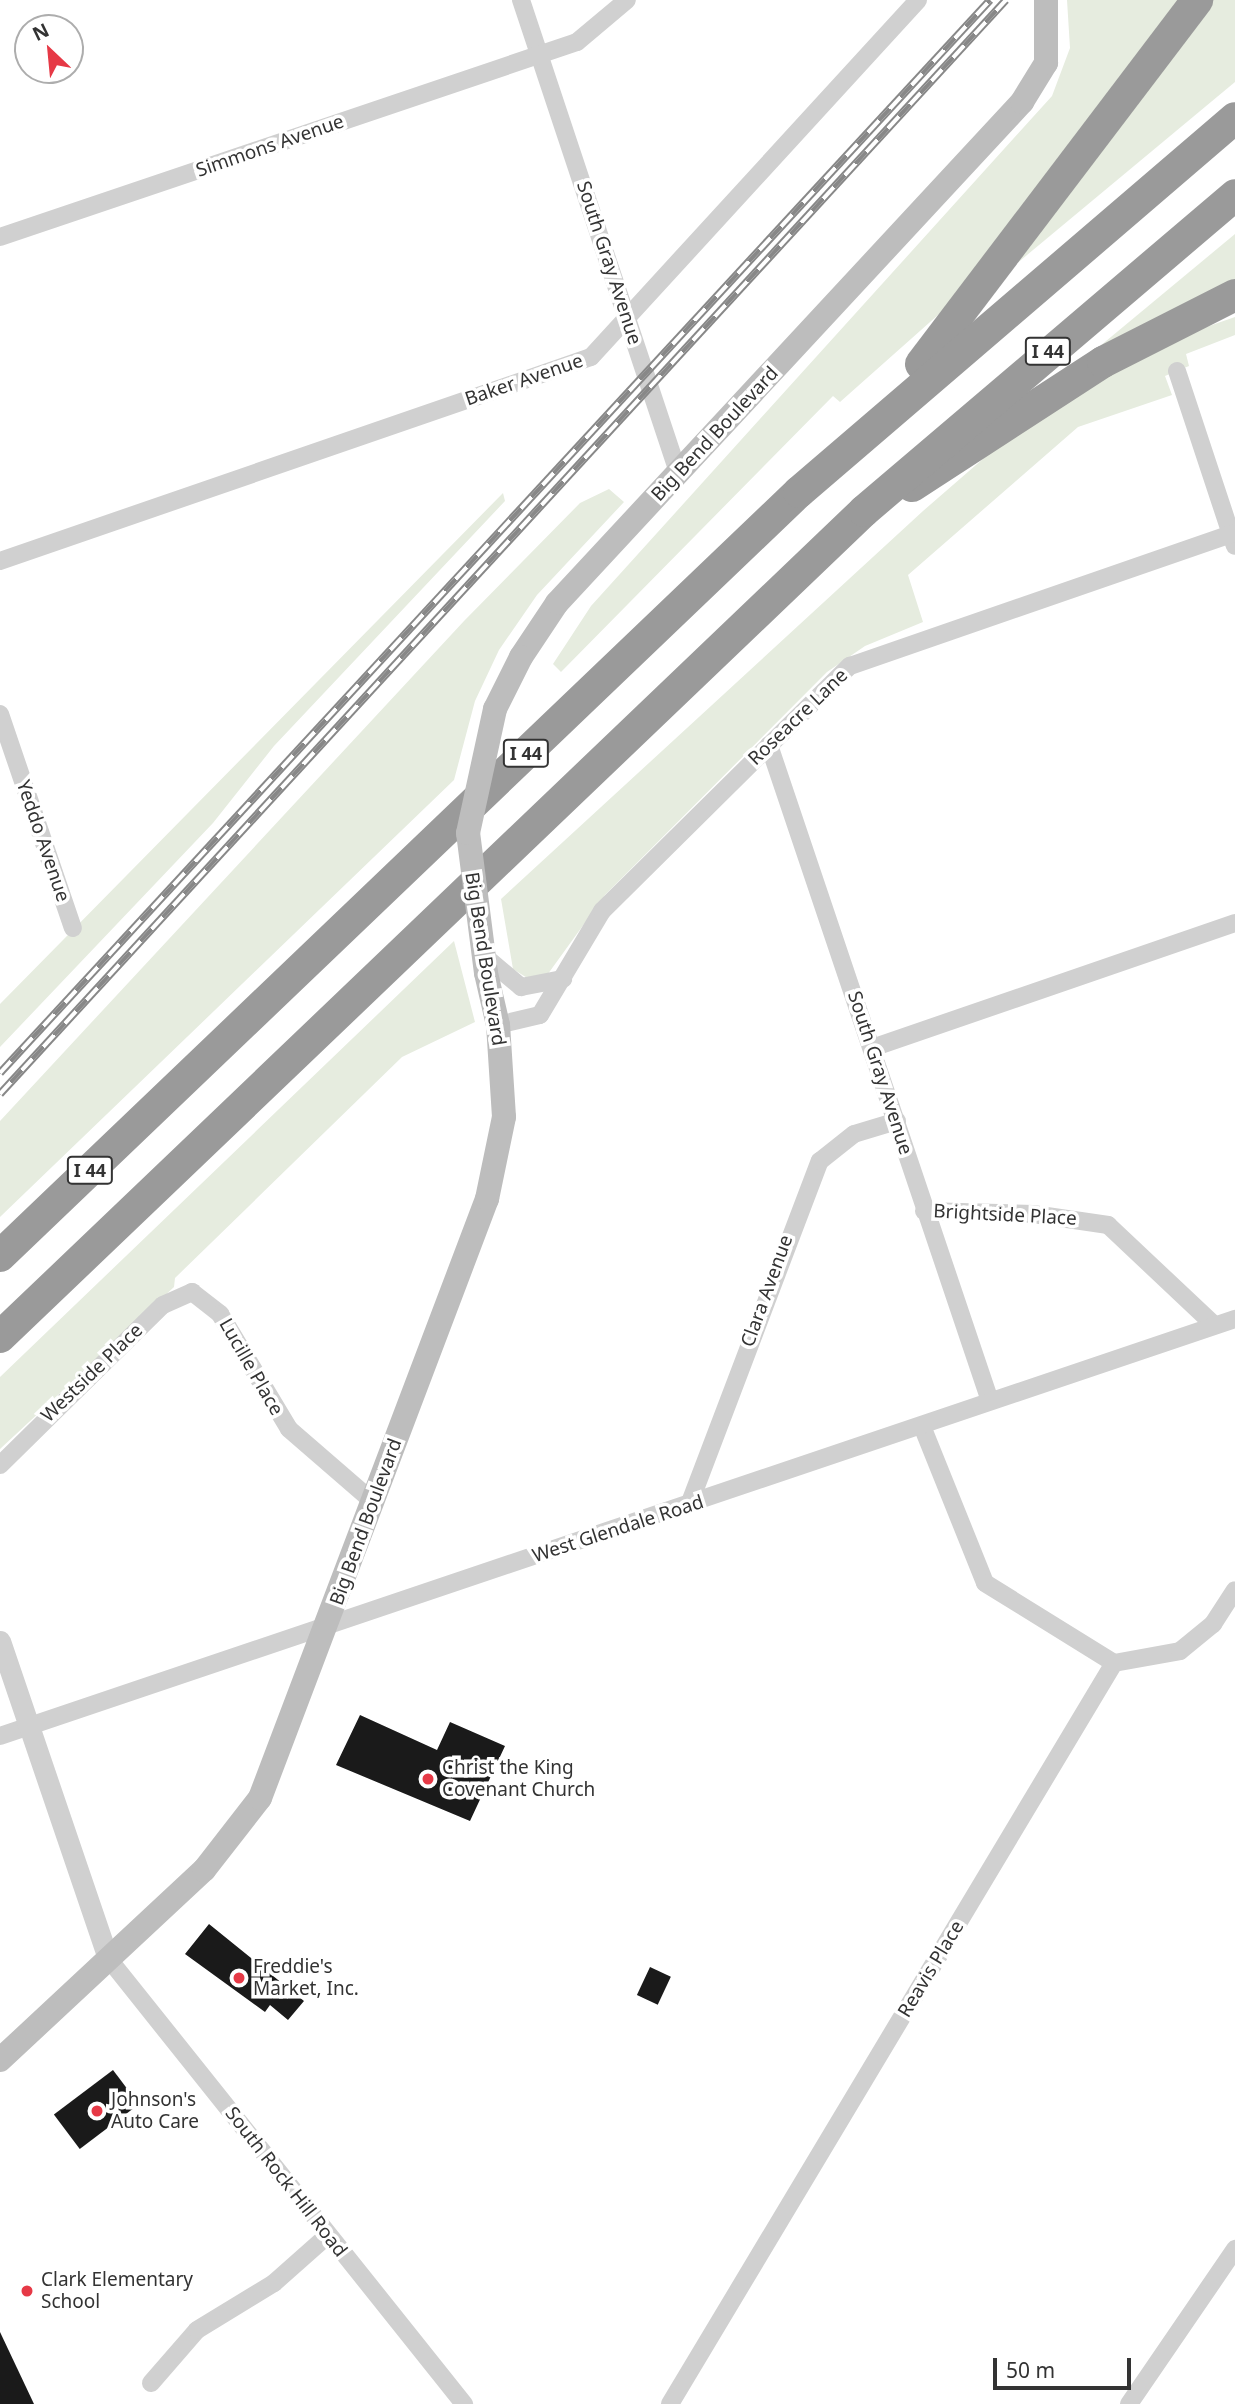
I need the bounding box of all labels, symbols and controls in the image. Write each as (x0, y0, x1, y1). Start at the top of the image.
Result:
north arrow (14, 14, 84, 84)
text: N (28, 17, 53, 47)
street label: Simmons Avenue (193, 110, 347, 182)
street label: South Gray Avenue (572, 178, 646, 348)
road number: I 44 (1024, 337, 1072, 366)
street label: Baker Avenue (462, 349, 586, 411)
street label: Big Bend Boulevard (647, 362, 783, 506)
street label: Roseacre Lane (744, 664, 852, 770)
road number: I 44 (502, 738, 550, 768)
street label: Yeddo Avenue (12, 777, 74, 905)
street label: Big Bend Boulevard (460, 870, 510, 1048)
street label: South Gray Avenue (843, 988, 917, 1158)
road number: I 44 (66, 1156, 114, 1184)
street label: Brightside Place (933, 1200, 1077, 1230)
street label: Clara Avenue (736, 1232, 798, 1350)
street label: Lucille Place (214, 1315, 288, 1419)
street label: Westside Place (37, 1319, 147, 1427)
street label: Big Bend Boulevard (325, 1436, 407, 1608)
street label: West Glendale Road (530, 1491, 706, 1567)
place label: Christ the King Covenant Church (442, 1757, 595, 1801)
marker: Christ the King Covenant Church (420, 1771, 436, 1787)
street label: Reavis Place (893, 1917, 969, 2021)
place label: Freddie's Market, Inc. (253, 1956, 359, 2000)
marker: Freddie's Market, Inc. (231, 1970, 247, 1986)
place label: Johnson's Auto Care (111, 2089, 199, 2133)
street label: South Rock Hill Road (220, 2102, 352, 2262)
marker: Johnson's Auto Care (89, 2103, 105, 2119)
place label: Clark Elementary School (41, 2269, 193, 2313)
marker: Clark Elementary School (19, 2283, 35, 2299)
scale bar (997, 2344, 1135, 2388)
text: 50 m (1006, 2356, 1055, 2384)

